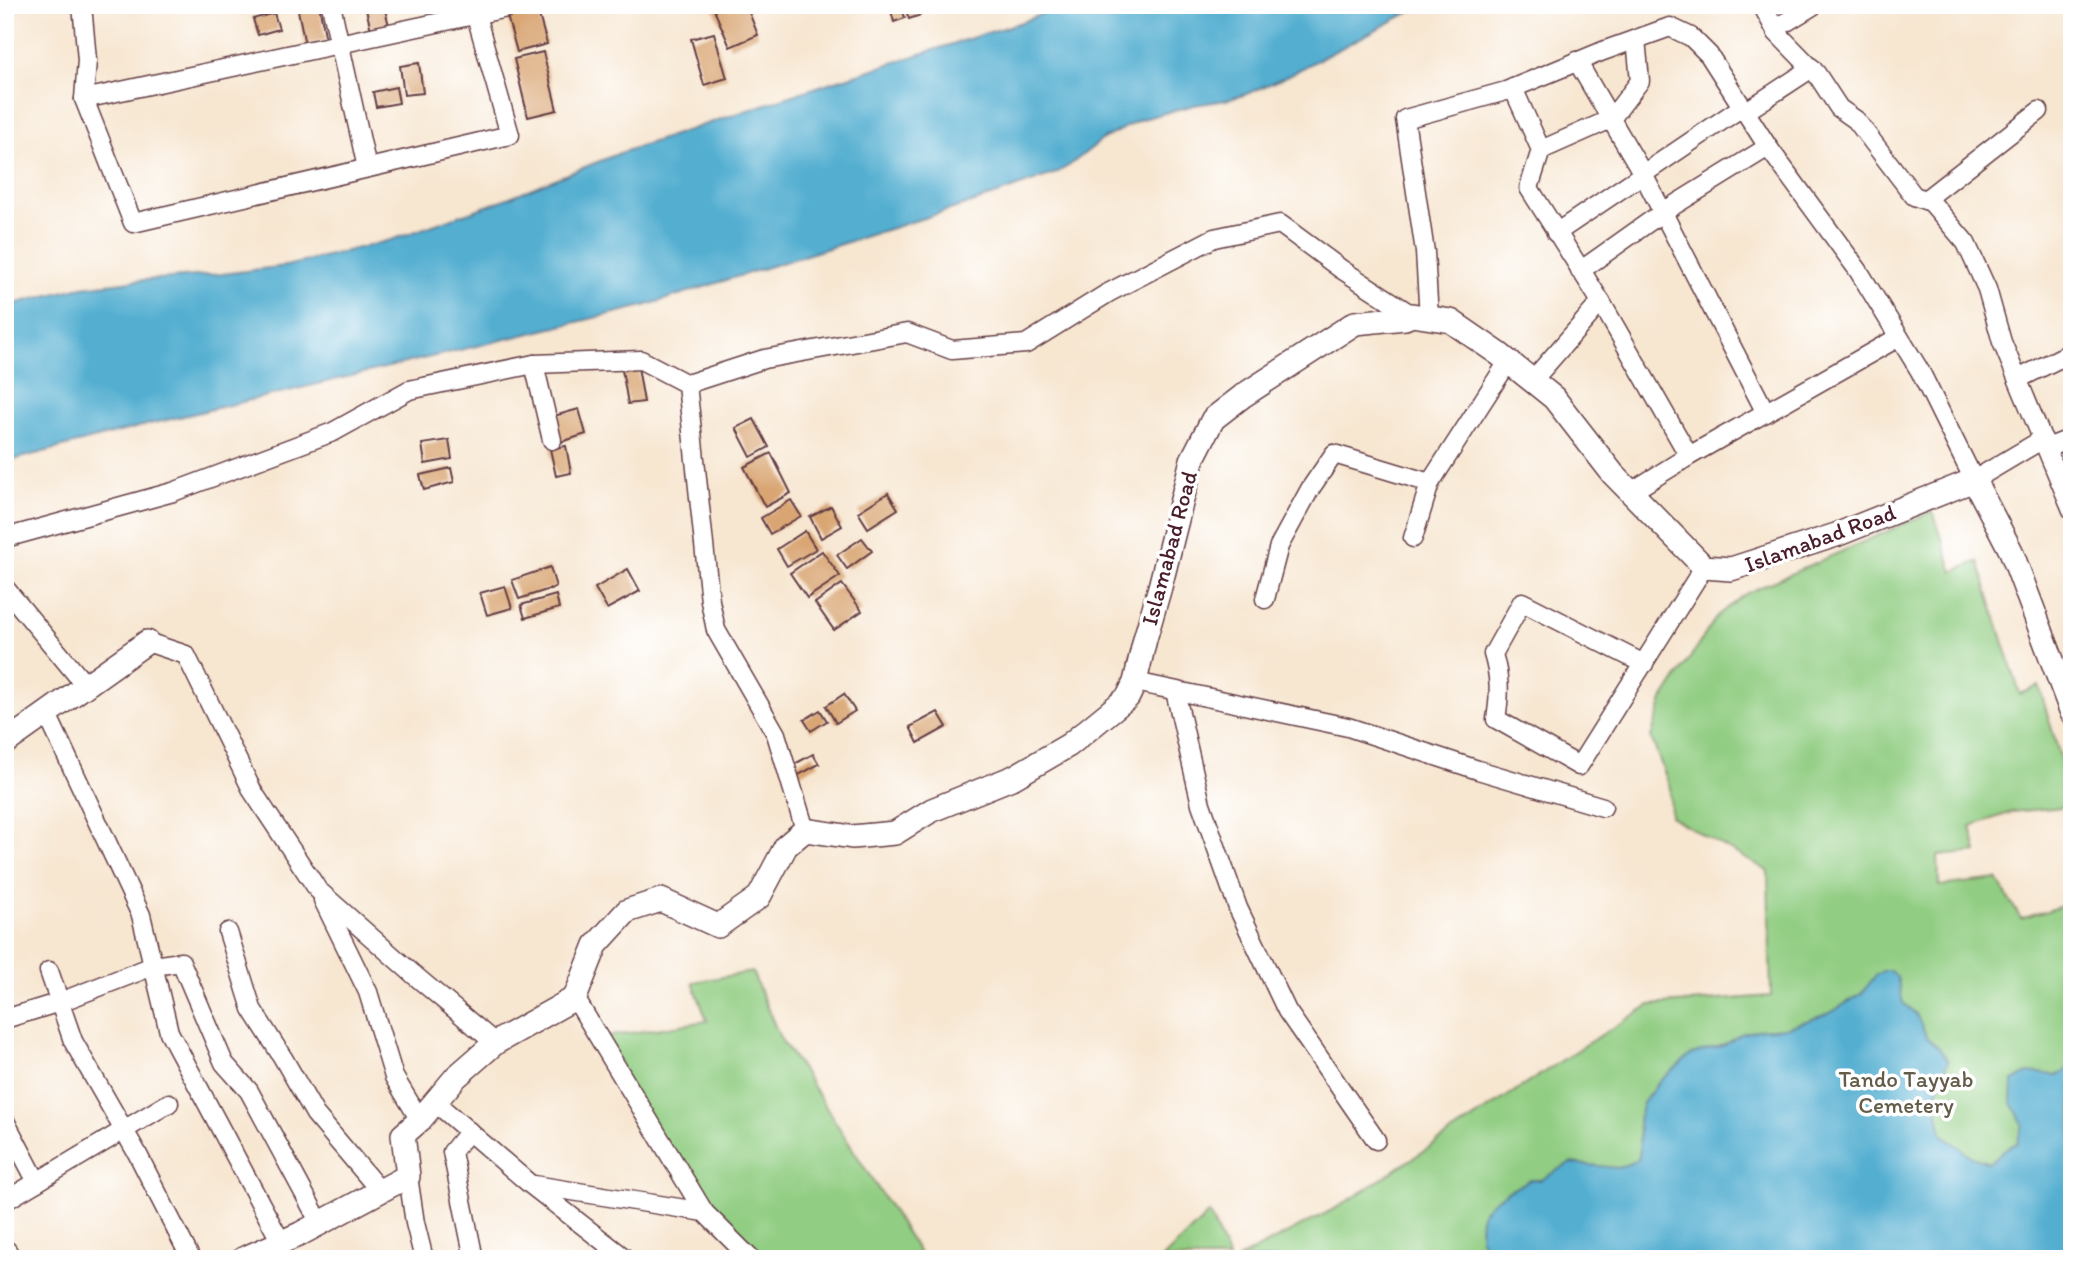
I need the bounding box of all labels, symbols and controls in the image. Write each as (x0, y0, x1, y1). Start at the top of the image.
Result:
street label: Islamabad Road (1135, 467, 1203, 628)
street label: Islamabad Road (1741, 498, 1900, 578)
park label: Tando Tayyab Cemetery (1838, 1065, 1974, 1119)

